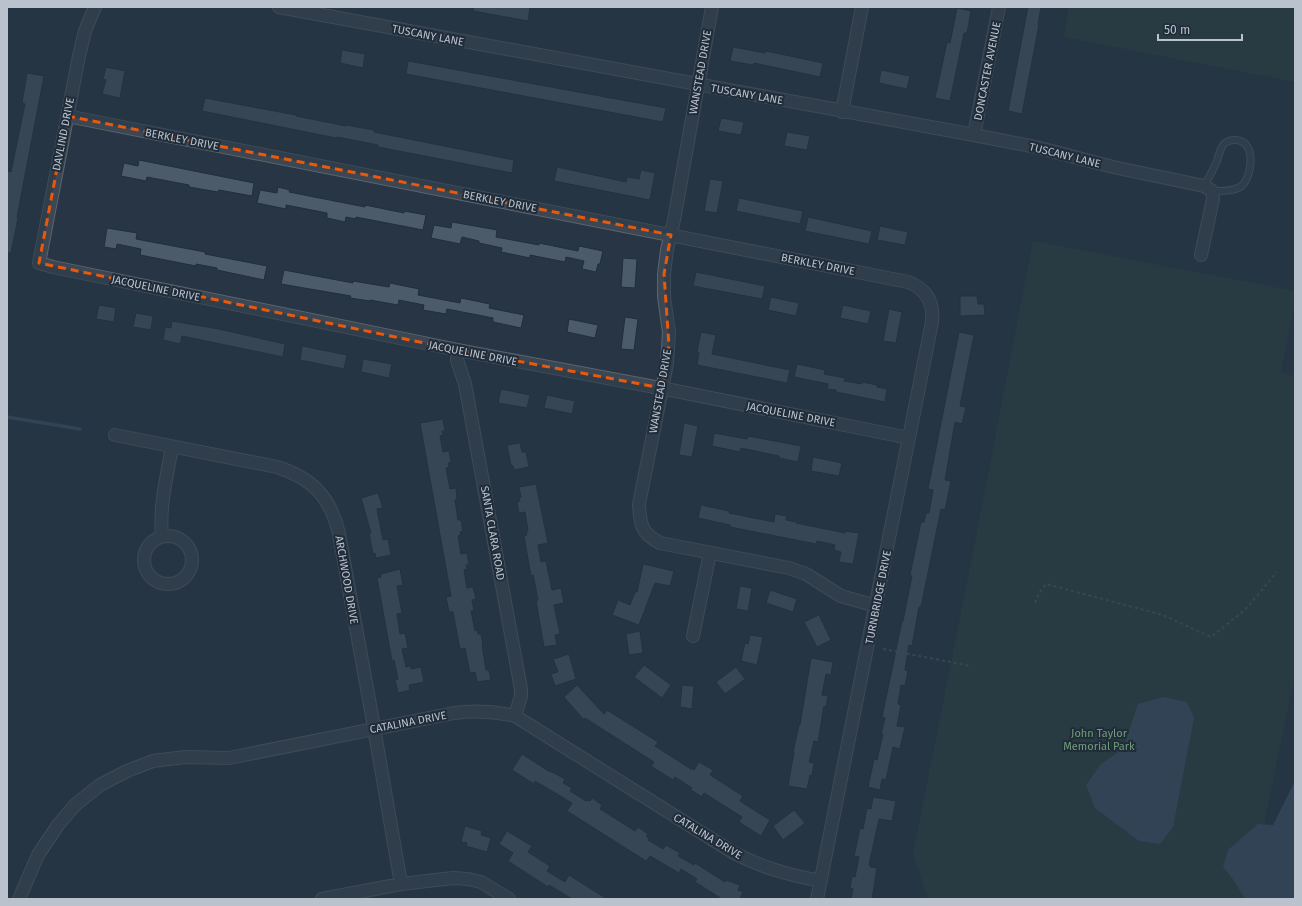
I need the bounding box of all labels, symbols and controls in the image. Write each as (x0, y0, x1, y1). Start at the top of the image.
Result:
scale bar (1158, 16, 1242, 42)
street label: DONCASTER AVENUE (972, 20, 1003, 122)
street label: TUSCANY LANE (391, 22, 465, 49)
text: 50 m (1164, 23, 1190, 37)
street label: WANSTEAD DRIVE (687, 29, 714, 115)
street label: TUSCANY LANE (710, 82, 784, 107)
street label: DAVLIND DRIVE (50, 96, 77, 172)
street label: BERKLEY DRIVE (144, 126, 220, 153)
street label: TUSCANY LANE (1028, 140, 1102, 171)
street label: BERKLEY DRIVE (462, 188, 538, 215)
street label: BERKLEY DRIVE (780, 251, 856, 278)
street label: JACQUELINE DRIVE (110, 273, 202, 304)
street label: JACQUELINE DRIVE (427, 338, 519, 369)
street label: WANSTEAD DRIVE (647, 348, 674, 434)
street label: JACQUELINE DRIVE (745, 399, 837, 430)
street label: SANTA CLARA ROAD (478, 485, 507, 581)
street label: ARCHWOOD DRIVE (332, 535, 361, 626)
street label: TURNBRIDGE DRIVE (863, 549, 894, 645)
street label: CATALINA DRIVE (369, 709, 448, 736)
park label: John Taylor Memorial Park (1063, 727, 1135, 753)
street label: CATALINA DRIVE (671, 811, 745, 862)

